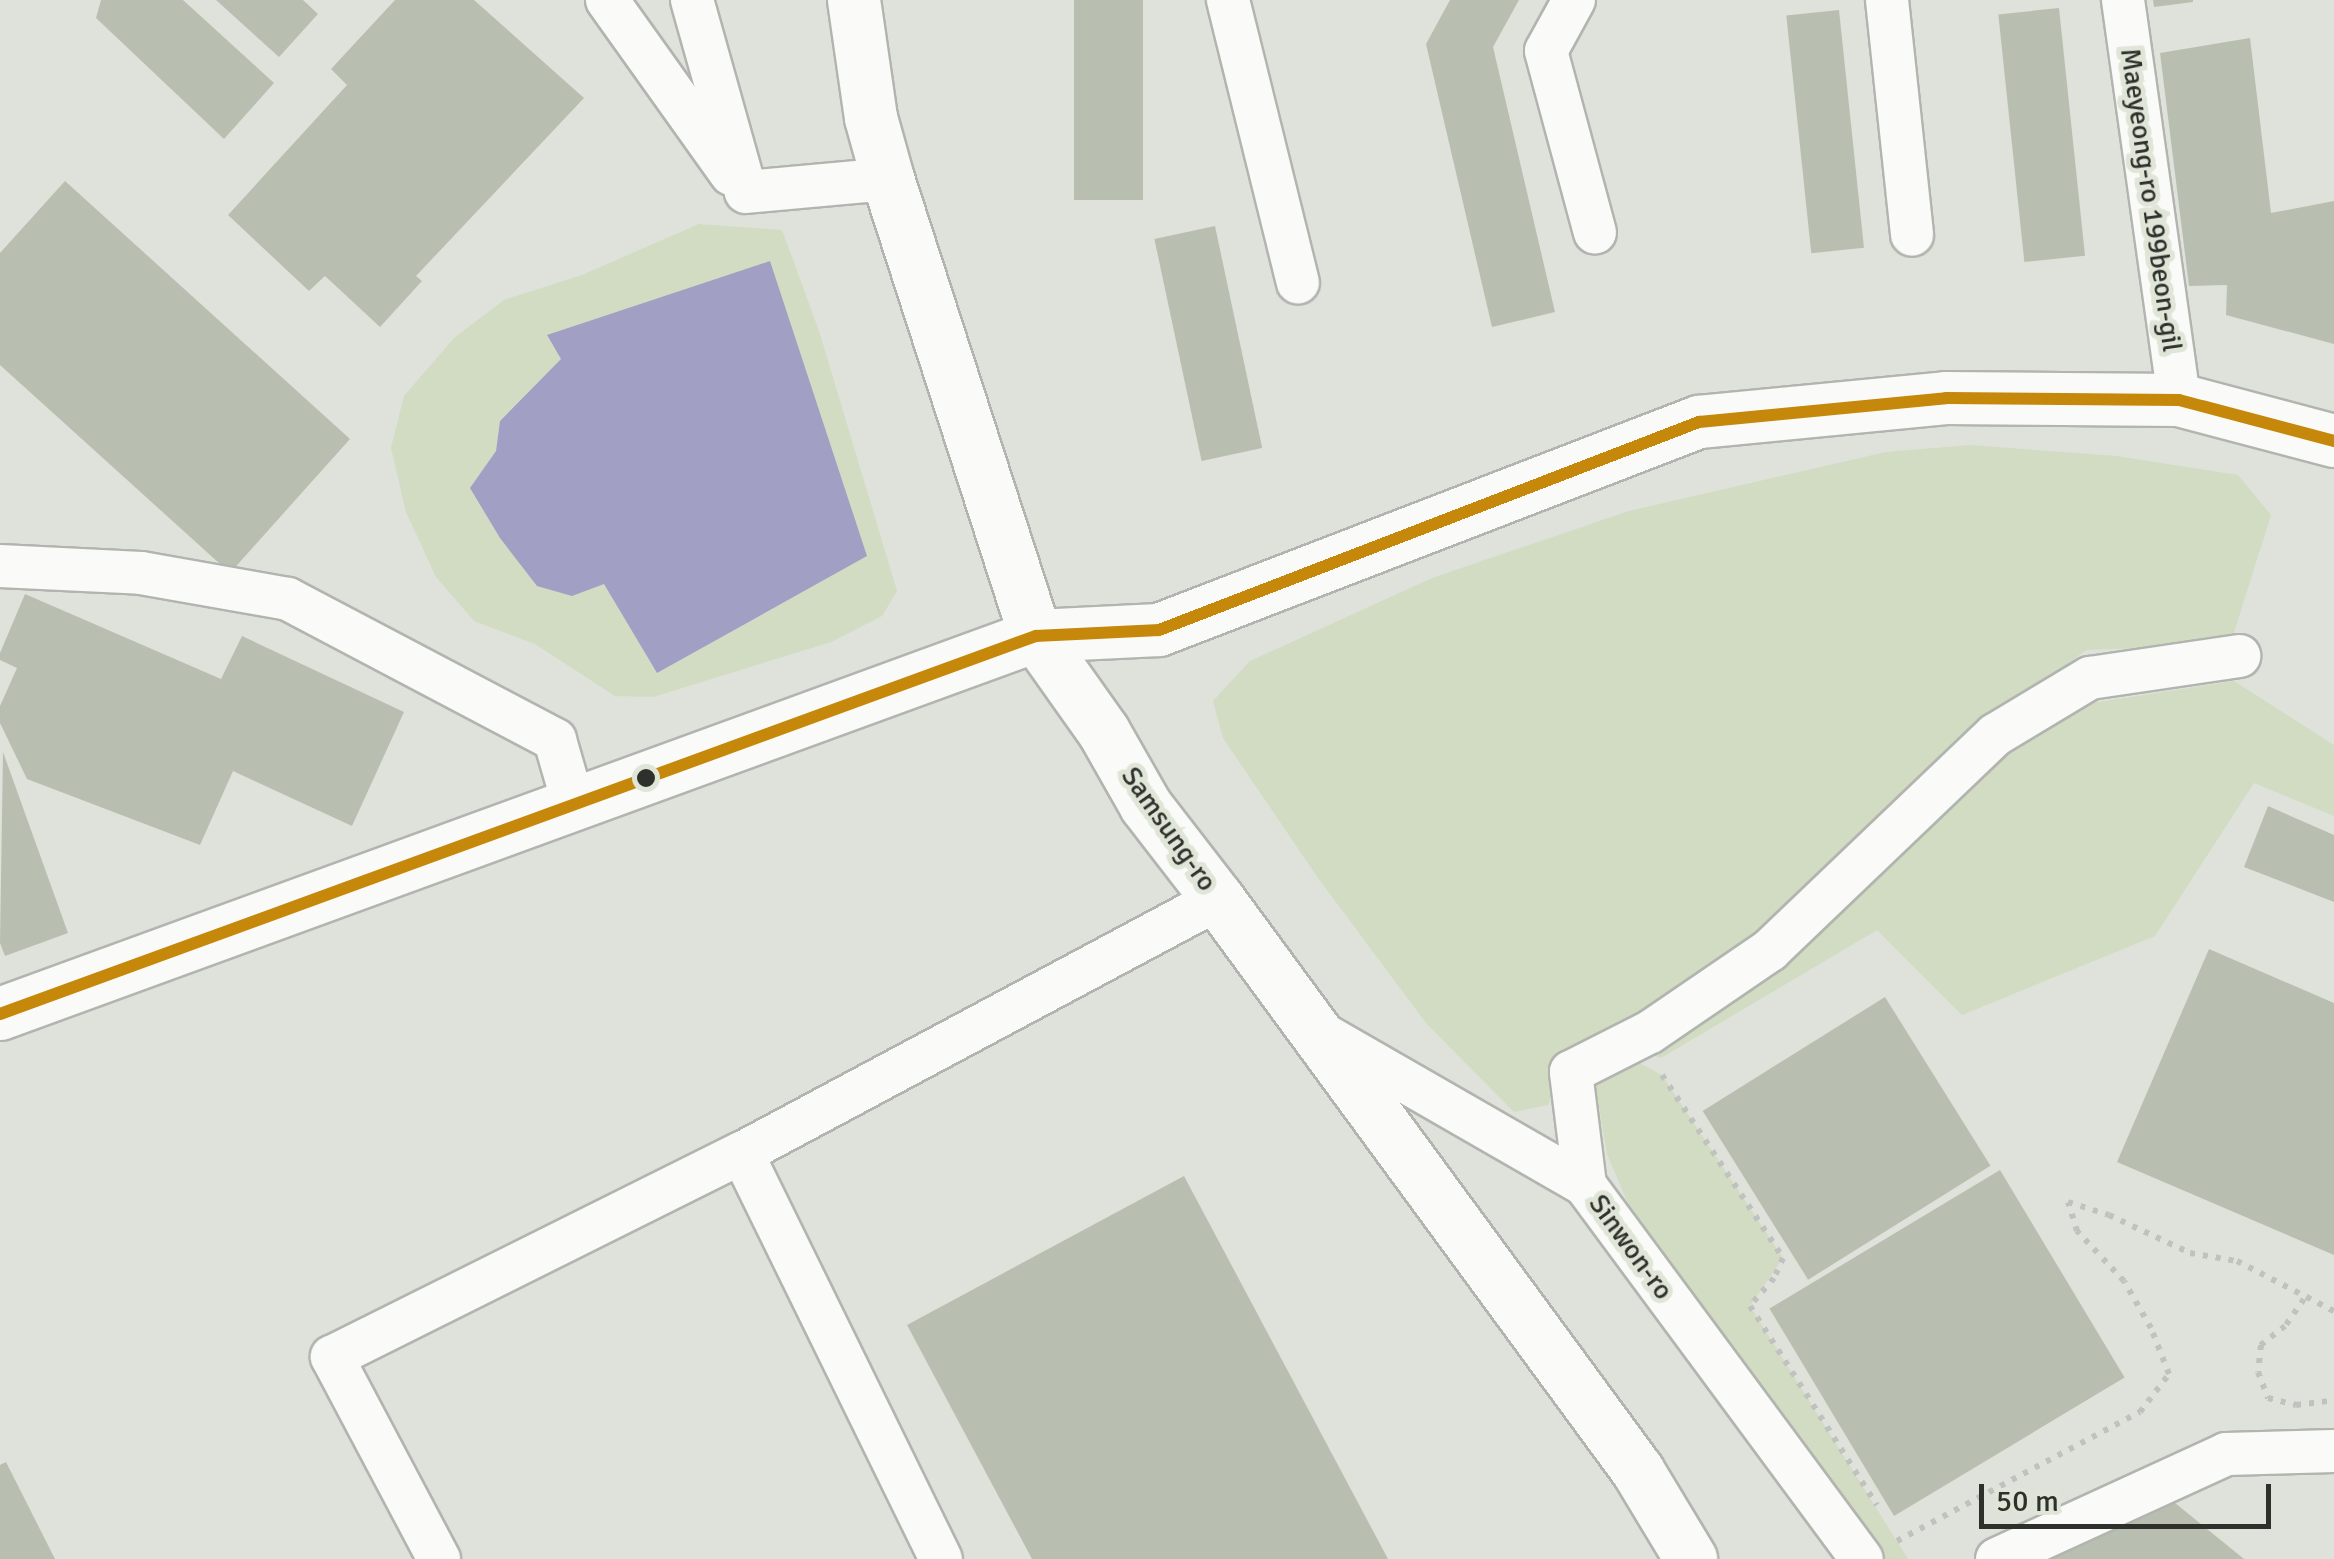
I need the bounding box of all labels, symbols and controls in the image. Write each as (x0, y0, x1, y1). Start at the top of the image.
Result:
street label: Maeyeong-ro 199beon-gil (2113, 46, 2189, 354)
street label: Samsung-ro (1114, 760, 1224, 898)
unlabelled marker (636, 768, 656, 788)
street label: Sinwon-ro (1582, 1188, 1680, 1306)
scale bar (1984, 1464, 2276, 1526)
text: 50 m (1996, 1483, 2059, 1520)

